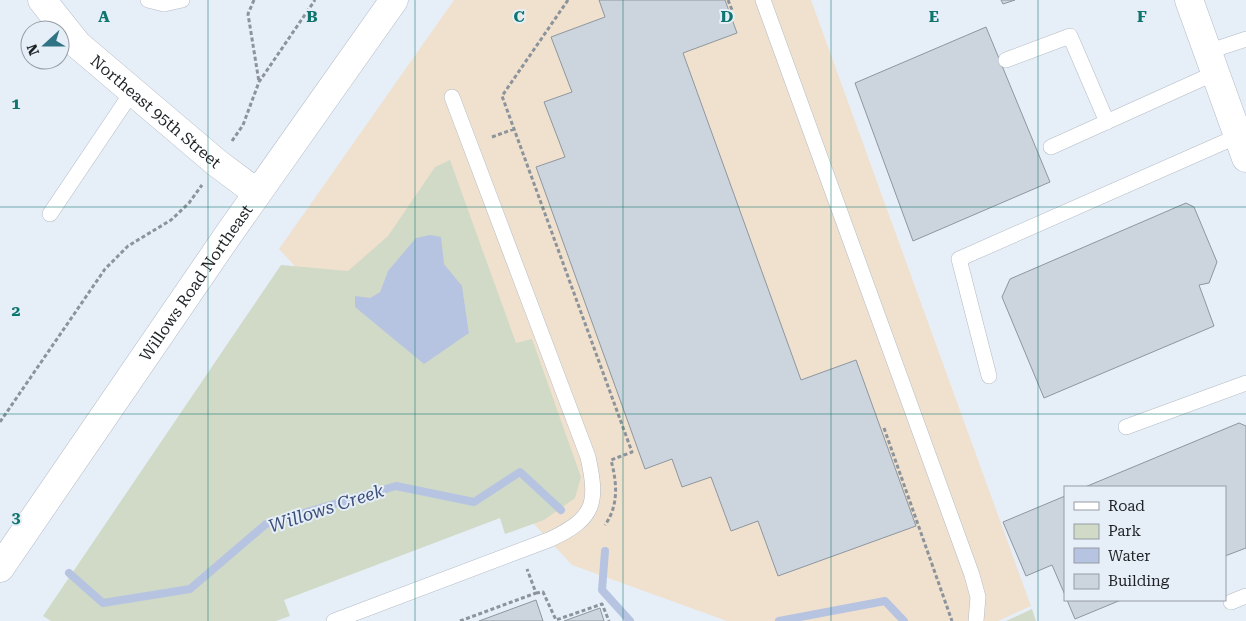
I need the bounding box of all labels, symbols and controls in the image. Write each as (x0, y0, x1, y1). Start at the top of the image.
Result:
text: A (98, 7, 110, 26)
text: B (306, 7, 318, 26)
text: C (513, 7, 525, 26)
text: D (721, 7, 734, 26)
text: E (929, 7, 939, 26)
text: F (1137, 7, 1147, 26)
north arrow (20, 20, 70, 70)
text: N (23, 42, 42, 58)
street label: Northeast 95th Street (87, 51, 225, 172)
text: 1 (12, 94, 21, 113)
street label: Willows Road Northeast (135, 201, 256, 364)
text: 2 (12, 301, 21, 320)
water label: Willows Creek (266, 479, 386, 536)
legend (1064, 486, 1226, 601)
text: Road (1108, 497, 1145, 515)
text: 3 (12, 508, 21, 527)
text: Park (1108, 522, 1142, 540)
text: Water (1108, 547, 1150, 565)
text: Building (1108, 572, 1170, 590)

